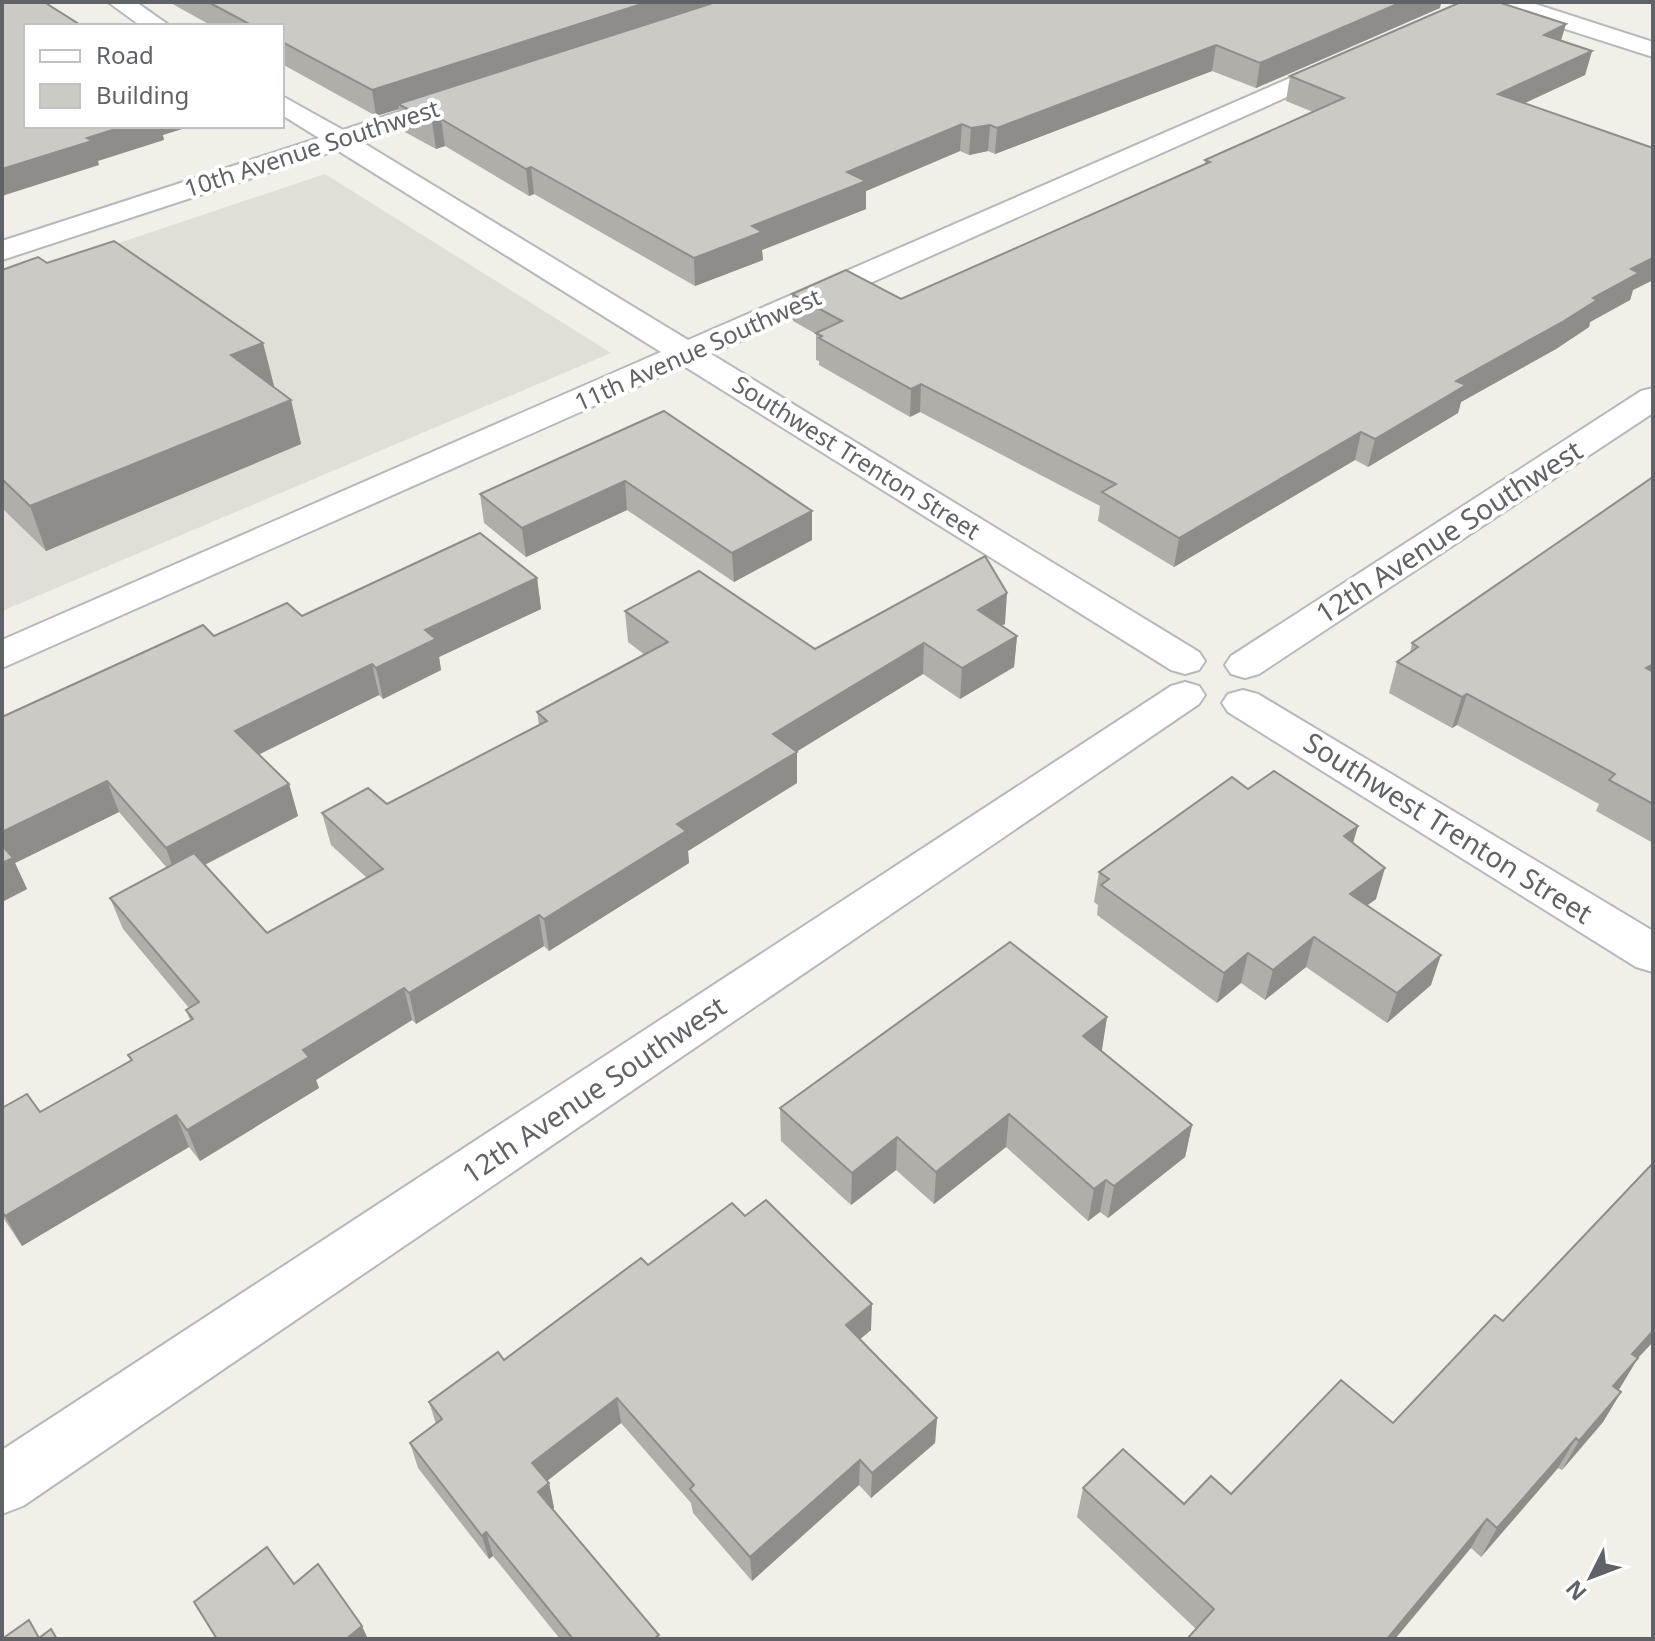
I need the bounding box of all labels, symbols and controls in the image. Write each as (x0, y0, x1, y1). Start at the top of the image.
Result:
legend (24, 24, 284, 128)
text: Road (96, 38, 154, 71)
text: Building (96, 78, 189, 111)
street label: 10th Avenue Southwest (180, 91, 444, 204)
street label: 11th Avenue Southwest (569, 279, 826, 418)
street label: Southwest Trenton Street (727, 367, 987, 547)
street label: 12th Avenue Southwest (1308, 431, 1589, 632)
street label: Southwest Trenton Street (1297, 723, 1600, 932)
street label: 12th Avenue Southwest (454, 987, 733, 1192)
north arrow (1551, 1537, 1631, 1617)
text: N (1558, 1574, 1593, 1608)

